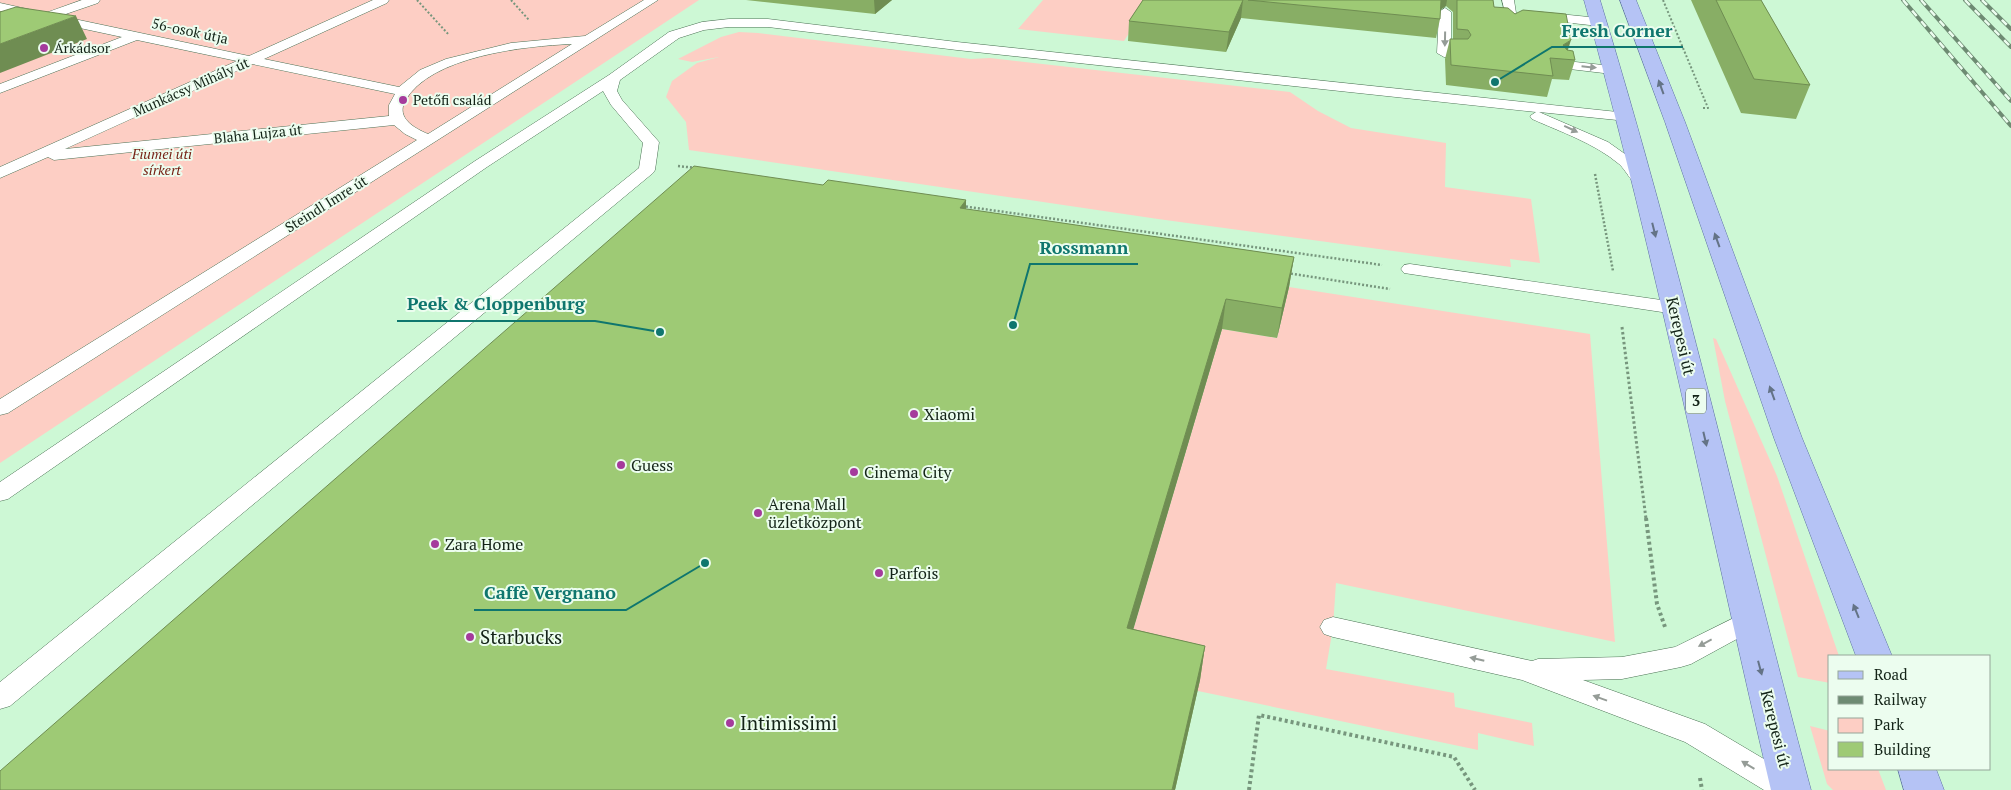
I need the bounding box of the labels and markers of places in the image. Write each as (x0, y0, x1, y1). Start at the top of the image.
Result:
callout: Fresh Corner (1552, 14, 1683, 47)
place label: Árkádsor (54, 38, 111, 57)
marker: Árkádsor (38, 42, 50, 54)
place label: Petőfi család (413, 90, 492, 109)
marker: Petőfi család (397, 94, 409, 106)
callout: Rossmann (1030, 231, 1138, 264)
callout: Peek & Cloppenburg (397, 288, 595, 321)
place label: Xiaomi (924, 403, 975, 425)
marker: Xiaomi (908, 408, 920, 420)
place label: Guess (631, 454, 673, 476)
marker: Guess (615, 459, 627, 471)
place label: Cinema City (864, 461, 952, 483)
marker: Cinema City (848, 466, 860, 478)
place label: Arena Mall üzletközpont (768, 493, 862, 533)
marker: Arena Mall üzletközpont (752, 507, 764, 519)
place label: Zara Home (445, 533, 523, 555)
marker: Zara Home (429, 538, 441, 550)
place label: Parfois (889, 562, 939, 584)
marker: Parfois (873, 567, 885, 579)
callout: Caffè Vergnano (474, 577, 626, 610)
place label: Starbucks (480, 624, 562, 649)
marker: Starbucks (464, 631, 476, 643)
place label: Intimissimi (740, 710, 837, 735)
marker: Intimissimi (724, 717, 736, 729)

